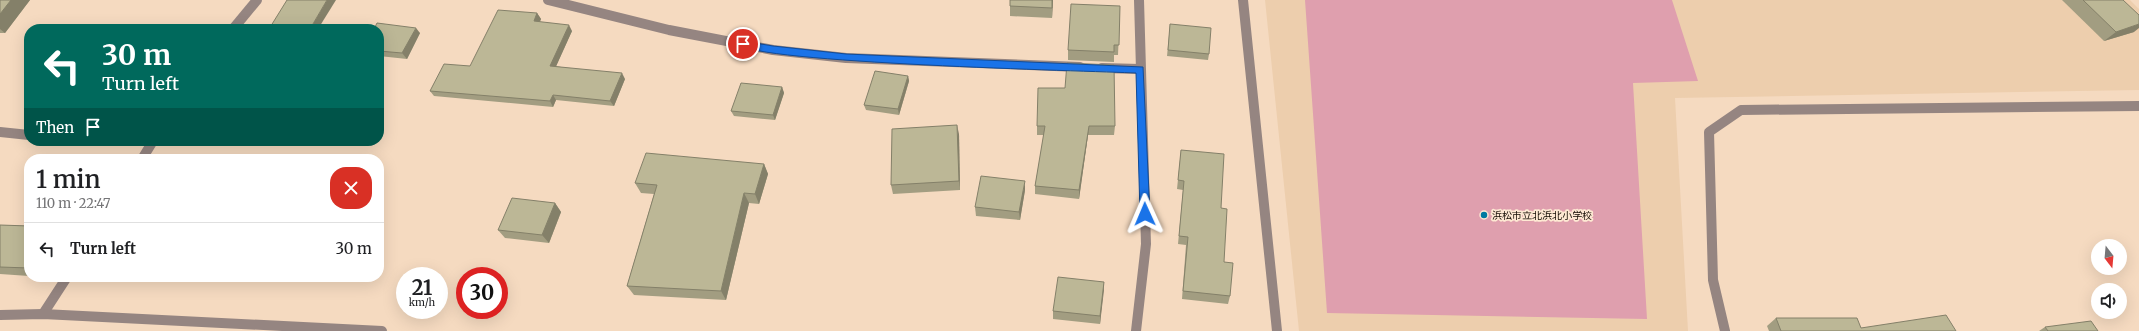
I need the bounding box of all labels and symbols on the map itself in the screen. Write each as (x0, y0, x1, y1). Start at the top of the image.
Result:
pin (726, 27, 760, 61)
position arrow (1124, 193, 1166, 235)
place label: 浜松市立北浜北小学校 (1492, 209, 1592, 222)
marker: 浜松市立北浜北小学校 (1479, 210, 1489, 220)
north arrow (2091, 239, 2127, 275)
speed limit sign: 30 (456, 267, 508, 319)

